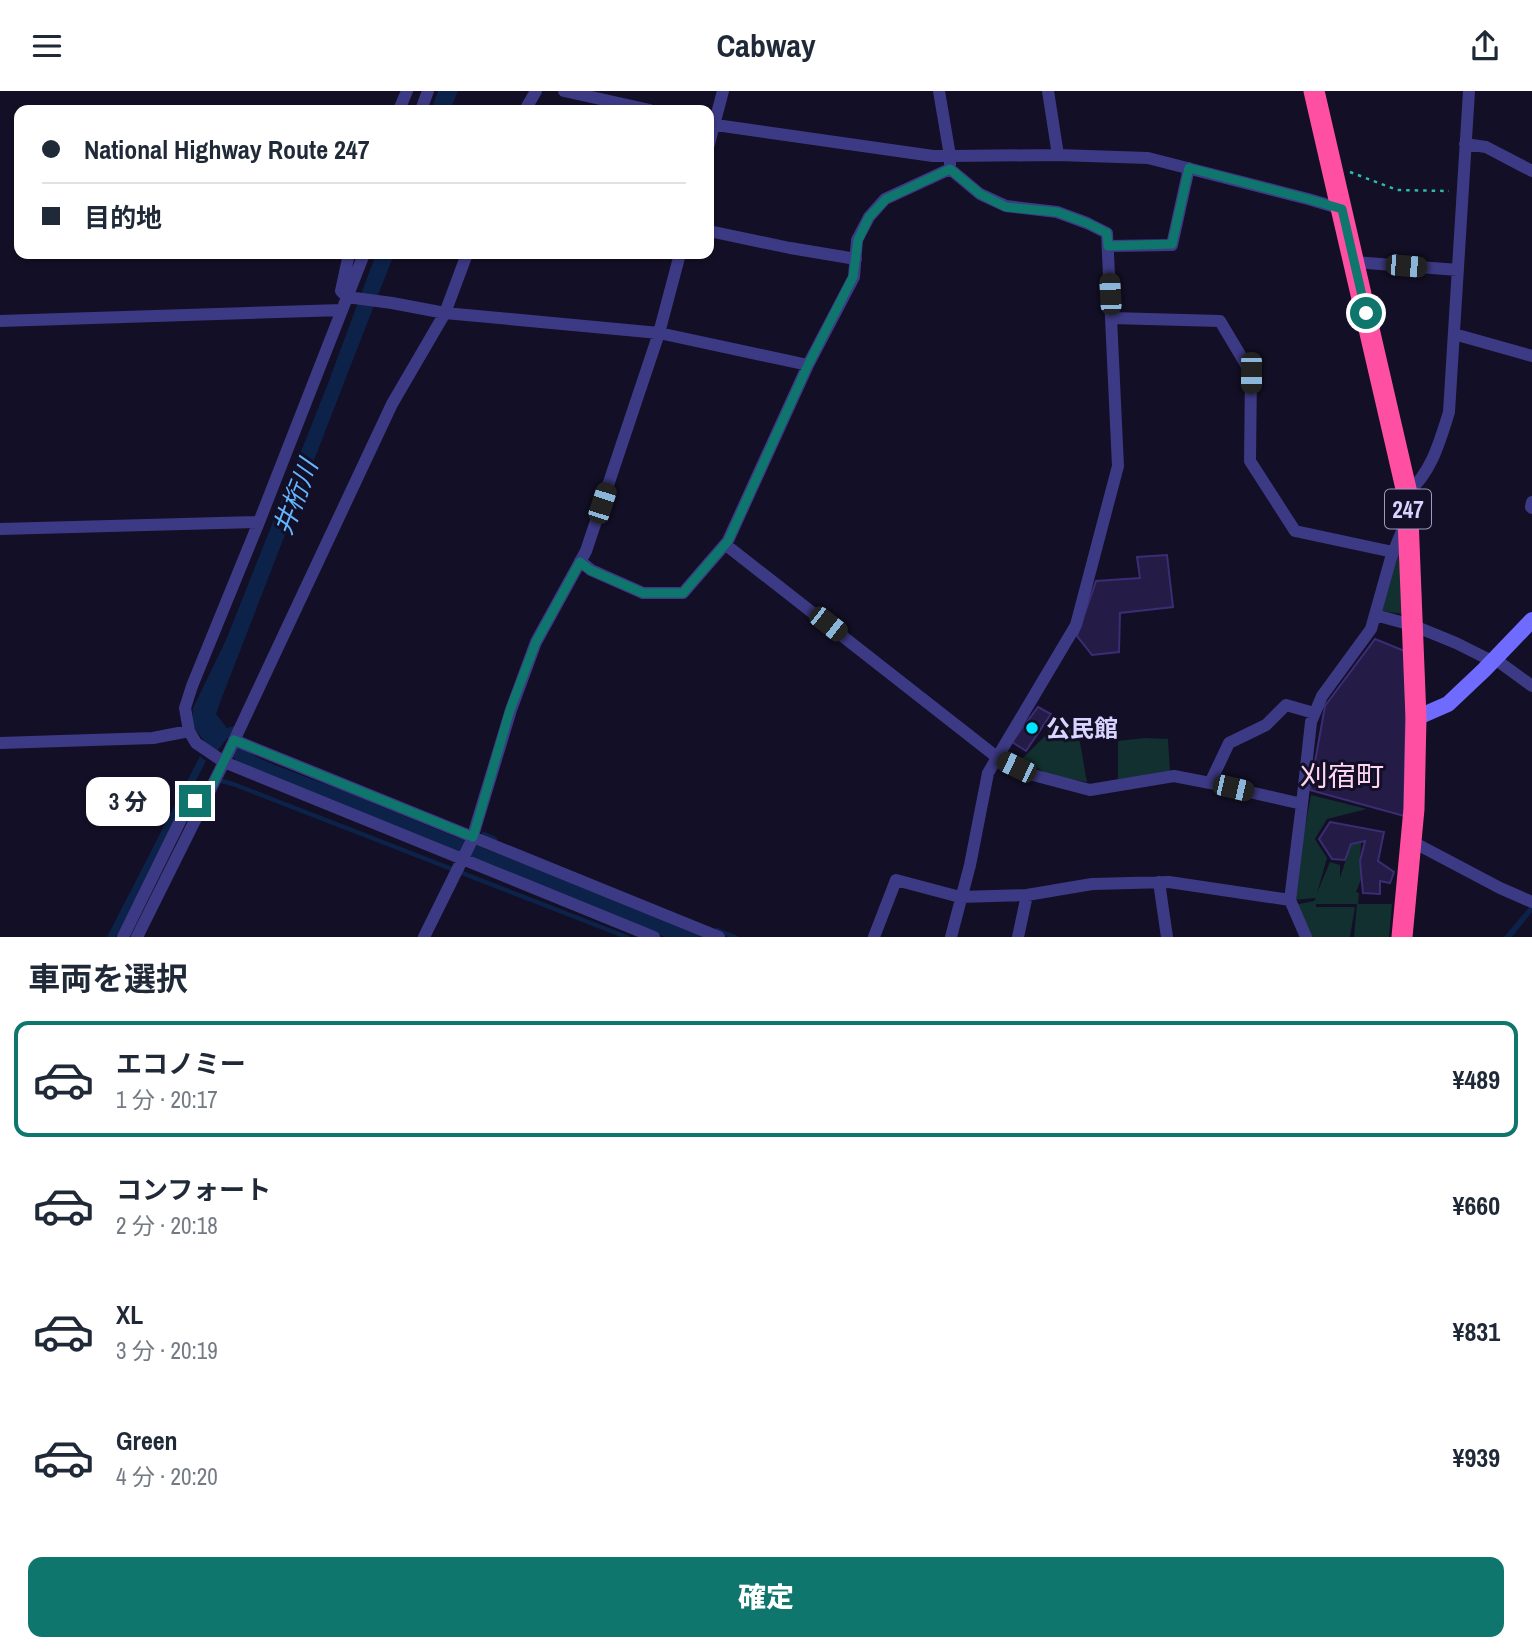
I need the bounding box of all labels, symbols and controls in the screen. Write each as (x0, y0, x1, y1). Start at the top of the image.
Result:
text: Cabway (716, 24, 816, 67)
icon: menu (28, 27, 66, 65)
icon: share (1466, 27, 1504, 65)
text: National Highway Route 247 (84, 132, 370, 167)
text: 目的地 (84, 200, 162, 235)
car (1385, 254, 1428, 278)
car (1099, 272, 1122, 316)
route start (1350, 297, 1382, 329)
car (1241, 352, 1262, 394)
water label: 井桁川 (265, 452, 326, 540)
car (586, 480, 619, 526)
road number: 247 (1385, 489, 1431, 529)
car (805, 603, 852, 645)
place label: 公民館 (1046, 712, 1118, 744)
marker: 公民館 (1024, 720, 1040, 736)
car (993, 748, 1040, 786)
district label: 刈宿町 (1300, 757, 1384, 795)
car (1211, 773, 1256, 803)
callout: 3 分 (86, 777, 170, 825)
route end (179, 785, 211, 817)
text: 3 分 (109, 786, 147, 817)
text: 車両を選択 (28, 957, 188, 1000)
text: エコノミー (116, 1046, 246, 1081)
icon: car (32, 1048, 95, 1111)
text: ¥489 (1453, 1062, 1500, 1097)
text: 1 分 · 20:17 (116, 1084, 218, 1115)
text: コンフォート (116, 1172, 271, 1207)
icon: car (32, 1174, 95, 1237)
text: ¥660 (1453, 1188, 1500, 1223)
text: 2 分 · 20:18 (116, 1210, 218, 1241)
text: XL (116, 1297, 143, 1332)
icon: car (32, 1300, 95, 1363)
text: ¥831 (1453, 1314, 1500, 1349)
text: 3 分 · 20:19 (116, 1335, 218, 1366)
text: Green (116, 1423, 178, 1458)
icon: car (32, 1426, 95, 1489)
text: ¥939 (1453, 1440, 1500, 1475)
text: 4 分 · 20:20 (116, 1461, 218, 1492)
button: 確定 (28, 1557, 1504, 1637)

